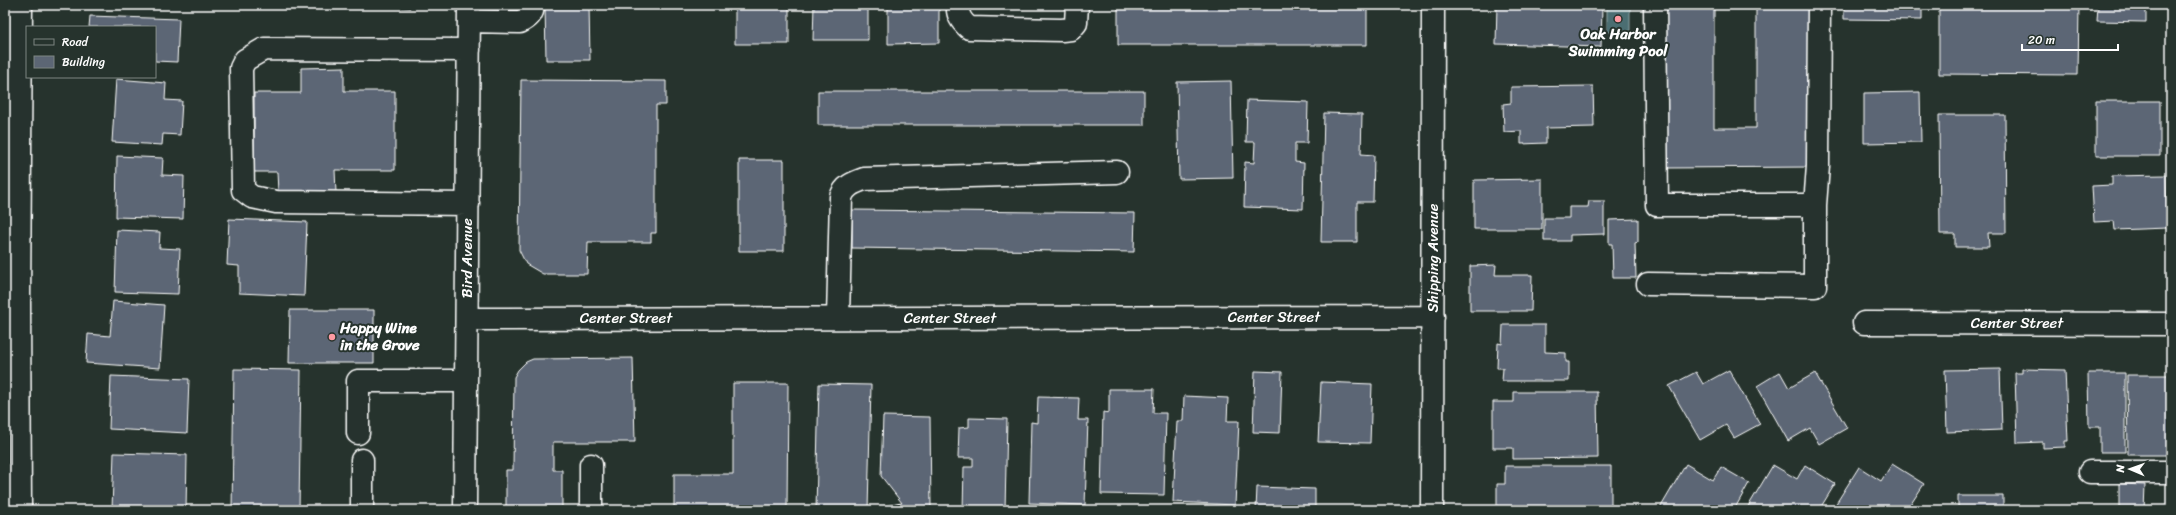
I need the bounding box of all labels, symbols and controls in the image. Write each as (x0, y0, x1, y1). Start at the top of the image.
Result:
marker: Oak Harbor Swimming Pool (1613, 14, 1623, 24)
place label: Oak Harbor Swimming Pool (1567, 21, 1668, 64)
legend (26, 26, 156, 78)
scale bar (2022, 26, 2118, 52)
text: 20 m (2028, 29, 2055, 51)
text: Road (62, 31, 89, 53)
text: Building (62, 51, 105, 73)
street label: Shipping Avenue (1420, 203, 1446, 312)
street label: Bird Avenue (454, 218, 480, 298)
street label: Center Street (1228, 304, 1321, 330)
street label: Center Street (580, 305, 673, 331)
street label: Center Street (904, 305, 997, 331)
street label: Center Street (1971, 310, 2064, 336)
place label: Happy Wine in the Grove (339, 315, 420, 358)
marker: Happy Wine in the Grove (327, 332, 337, 342)
north arrow (2110, 449, 2150, 489)
text: N (2111, 464, 2130, 474)

